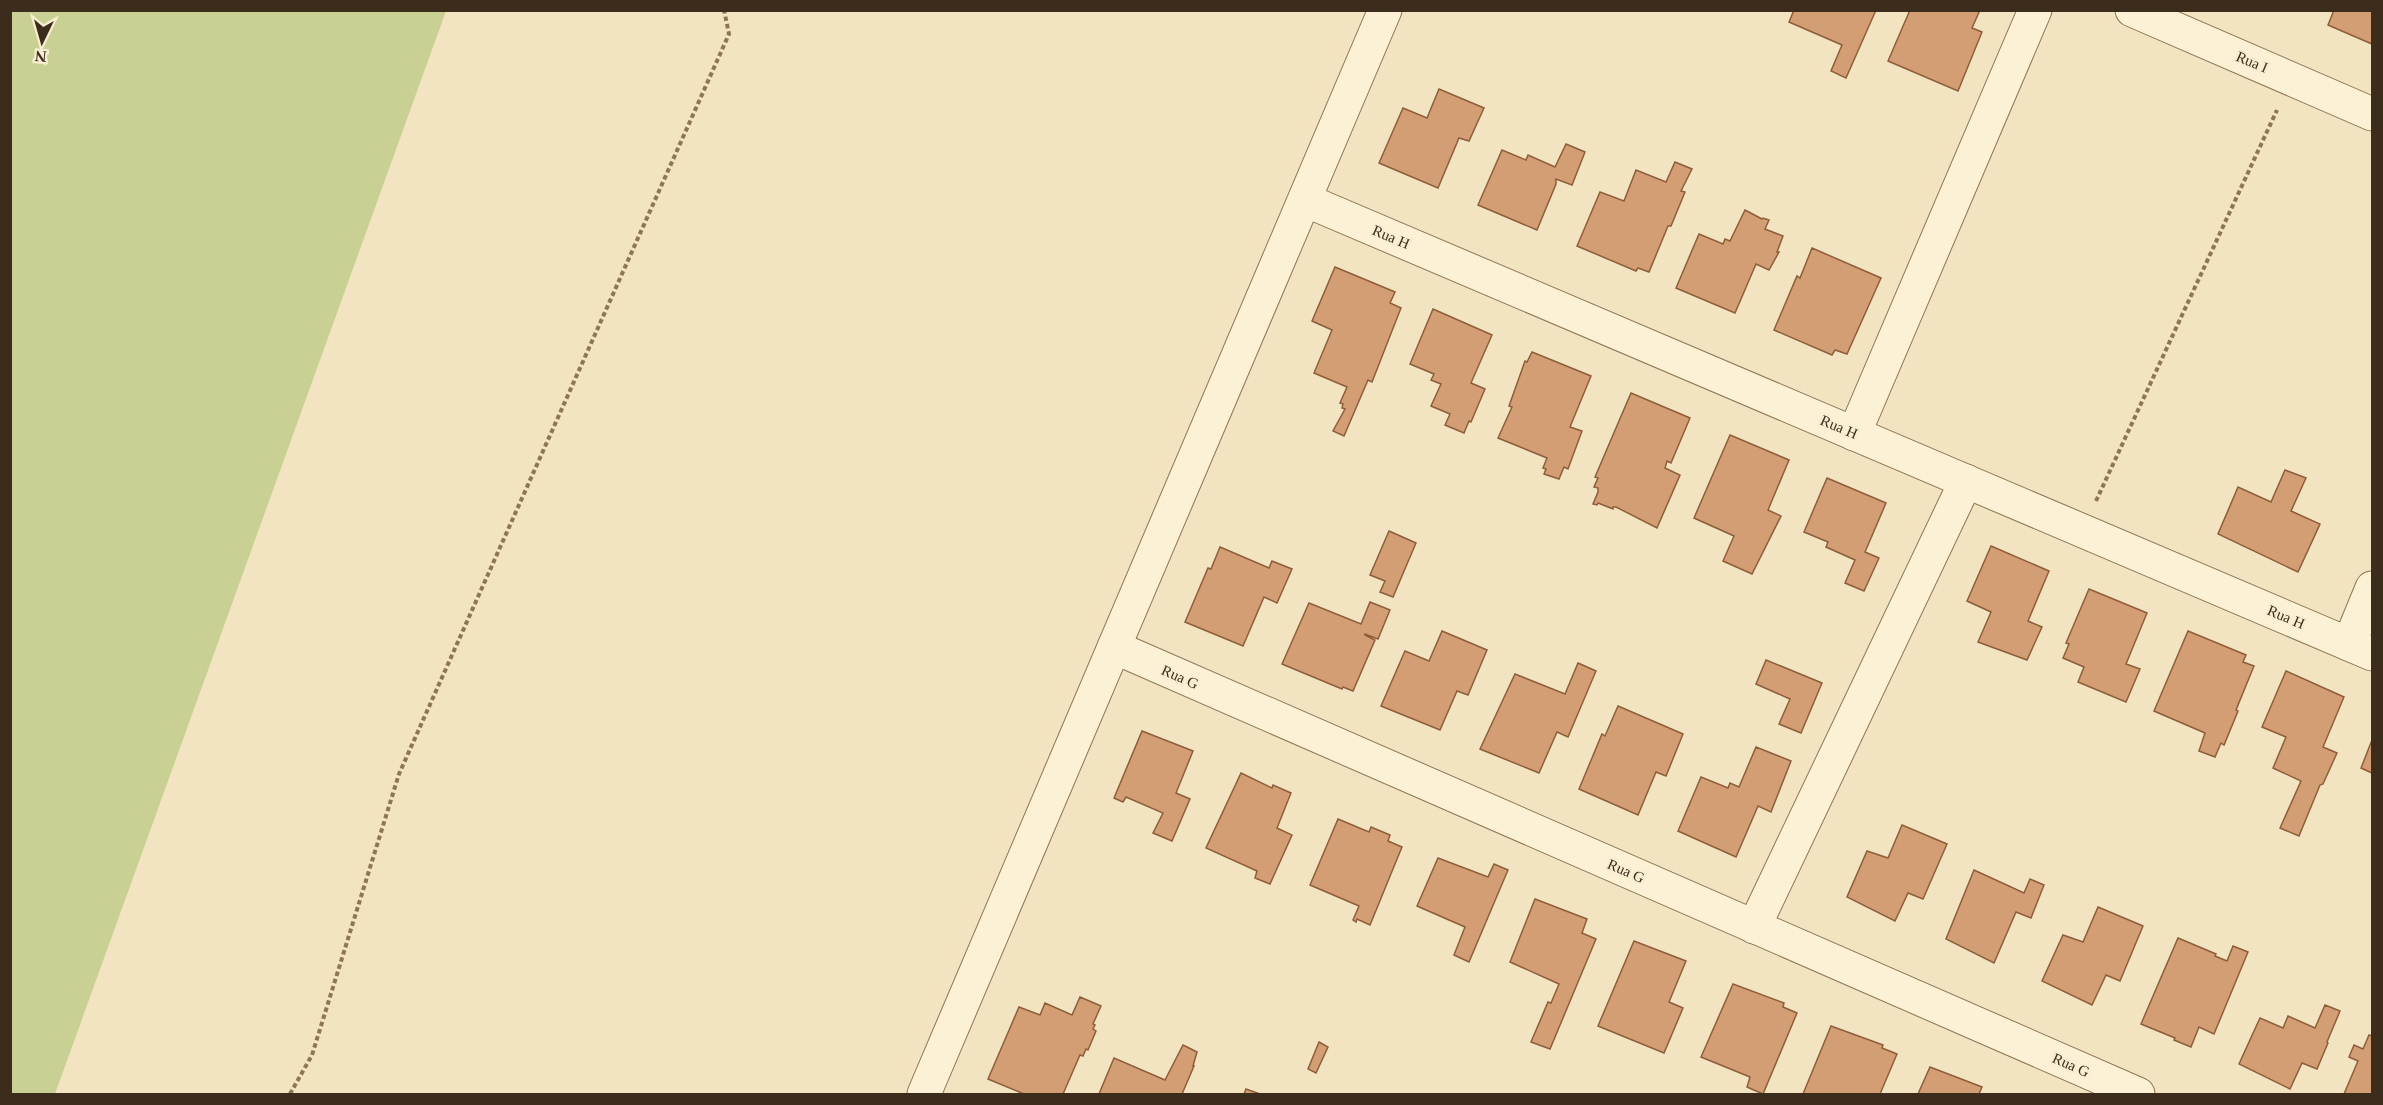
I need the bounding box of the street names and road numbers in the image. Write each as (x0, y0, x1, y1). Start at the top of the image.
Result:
street label: Rua I (2234, 48, 2270, 76)
street label: Rua H (1370, 222, 1412, 252)
street label: Rua H (1818, 412, 1860, 442)
street label: Rua H (2265, 602, 2307, 632)
street label: Rua G (1159, 662, 1201, 692)
street label: Rua G (1605, 856, 1647, 886)
street label: Rua G (2050, 1050, 2092, 1080)

